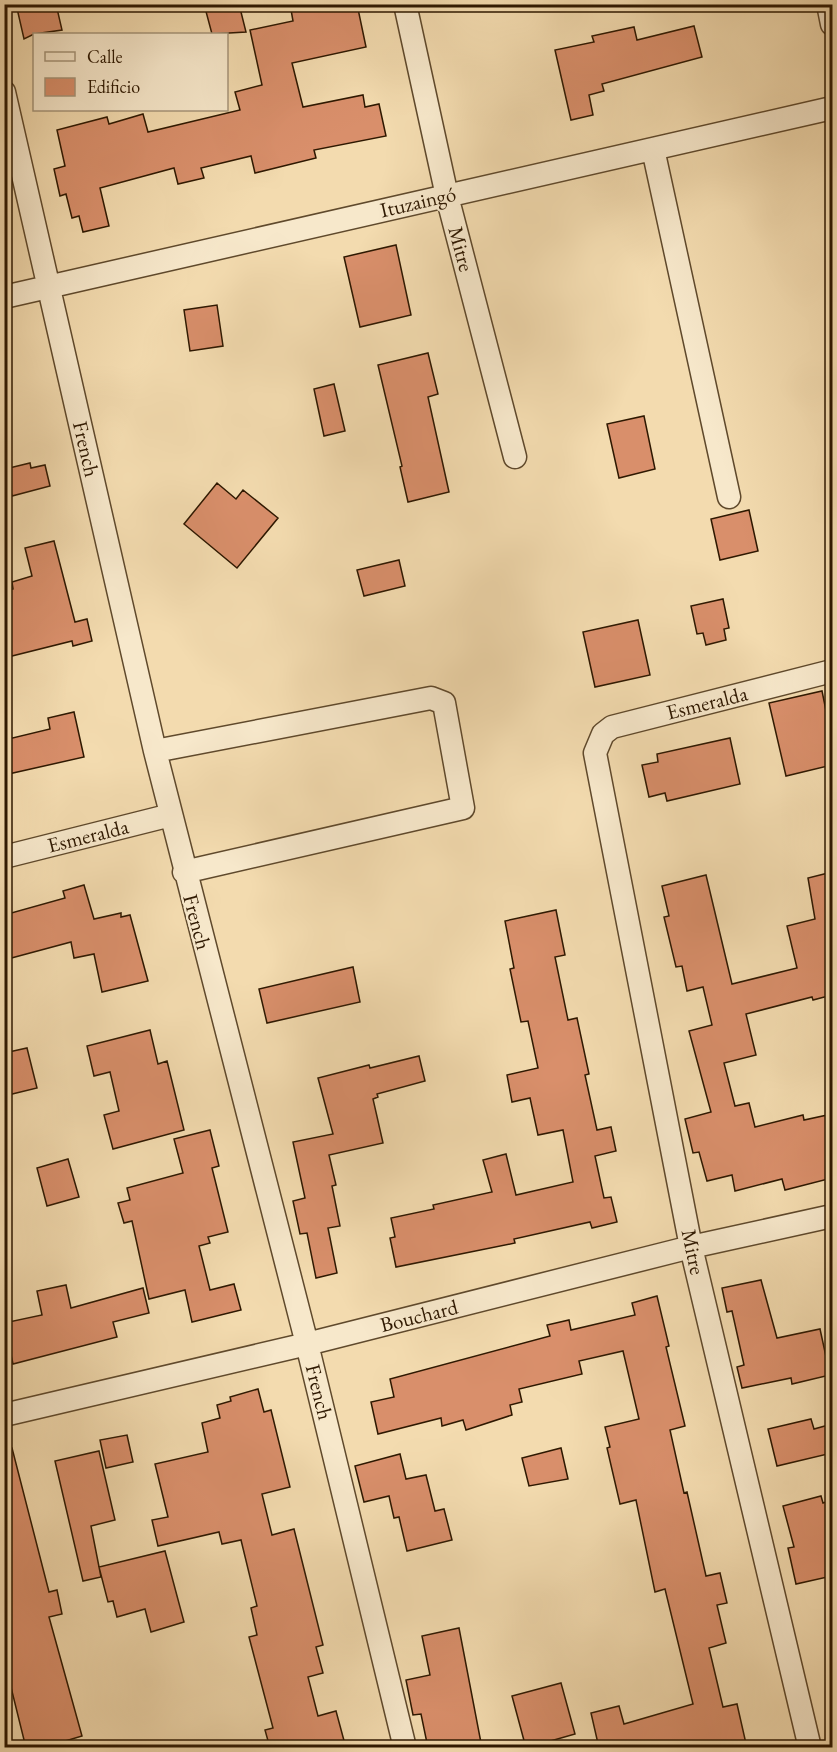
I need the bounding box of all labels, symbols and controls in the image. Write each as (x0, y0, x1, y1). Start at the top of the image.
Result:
legend (33, 33, 228, 111)
text: Calle (87, 45, 123, 68)
text: Edificio (87, 75, 140, 98)
street label: Ituzaingó (377, 180, 458, 223)
street label: Mitre (443, 223, 480, 275)
street label: French (67, 418, 106, 480)
street label: Esmeralda (664, 679, 751, 726)
street label: Esmeralda (45, 812, 132, 859)
street label: French (177, 891, 218, 953)
street label: Mitre (676, 1227, 711, 1277)
street label: Bouchard (377, 1293, 461, 1338)
street label: French (300, 1361, 339, 1423)

